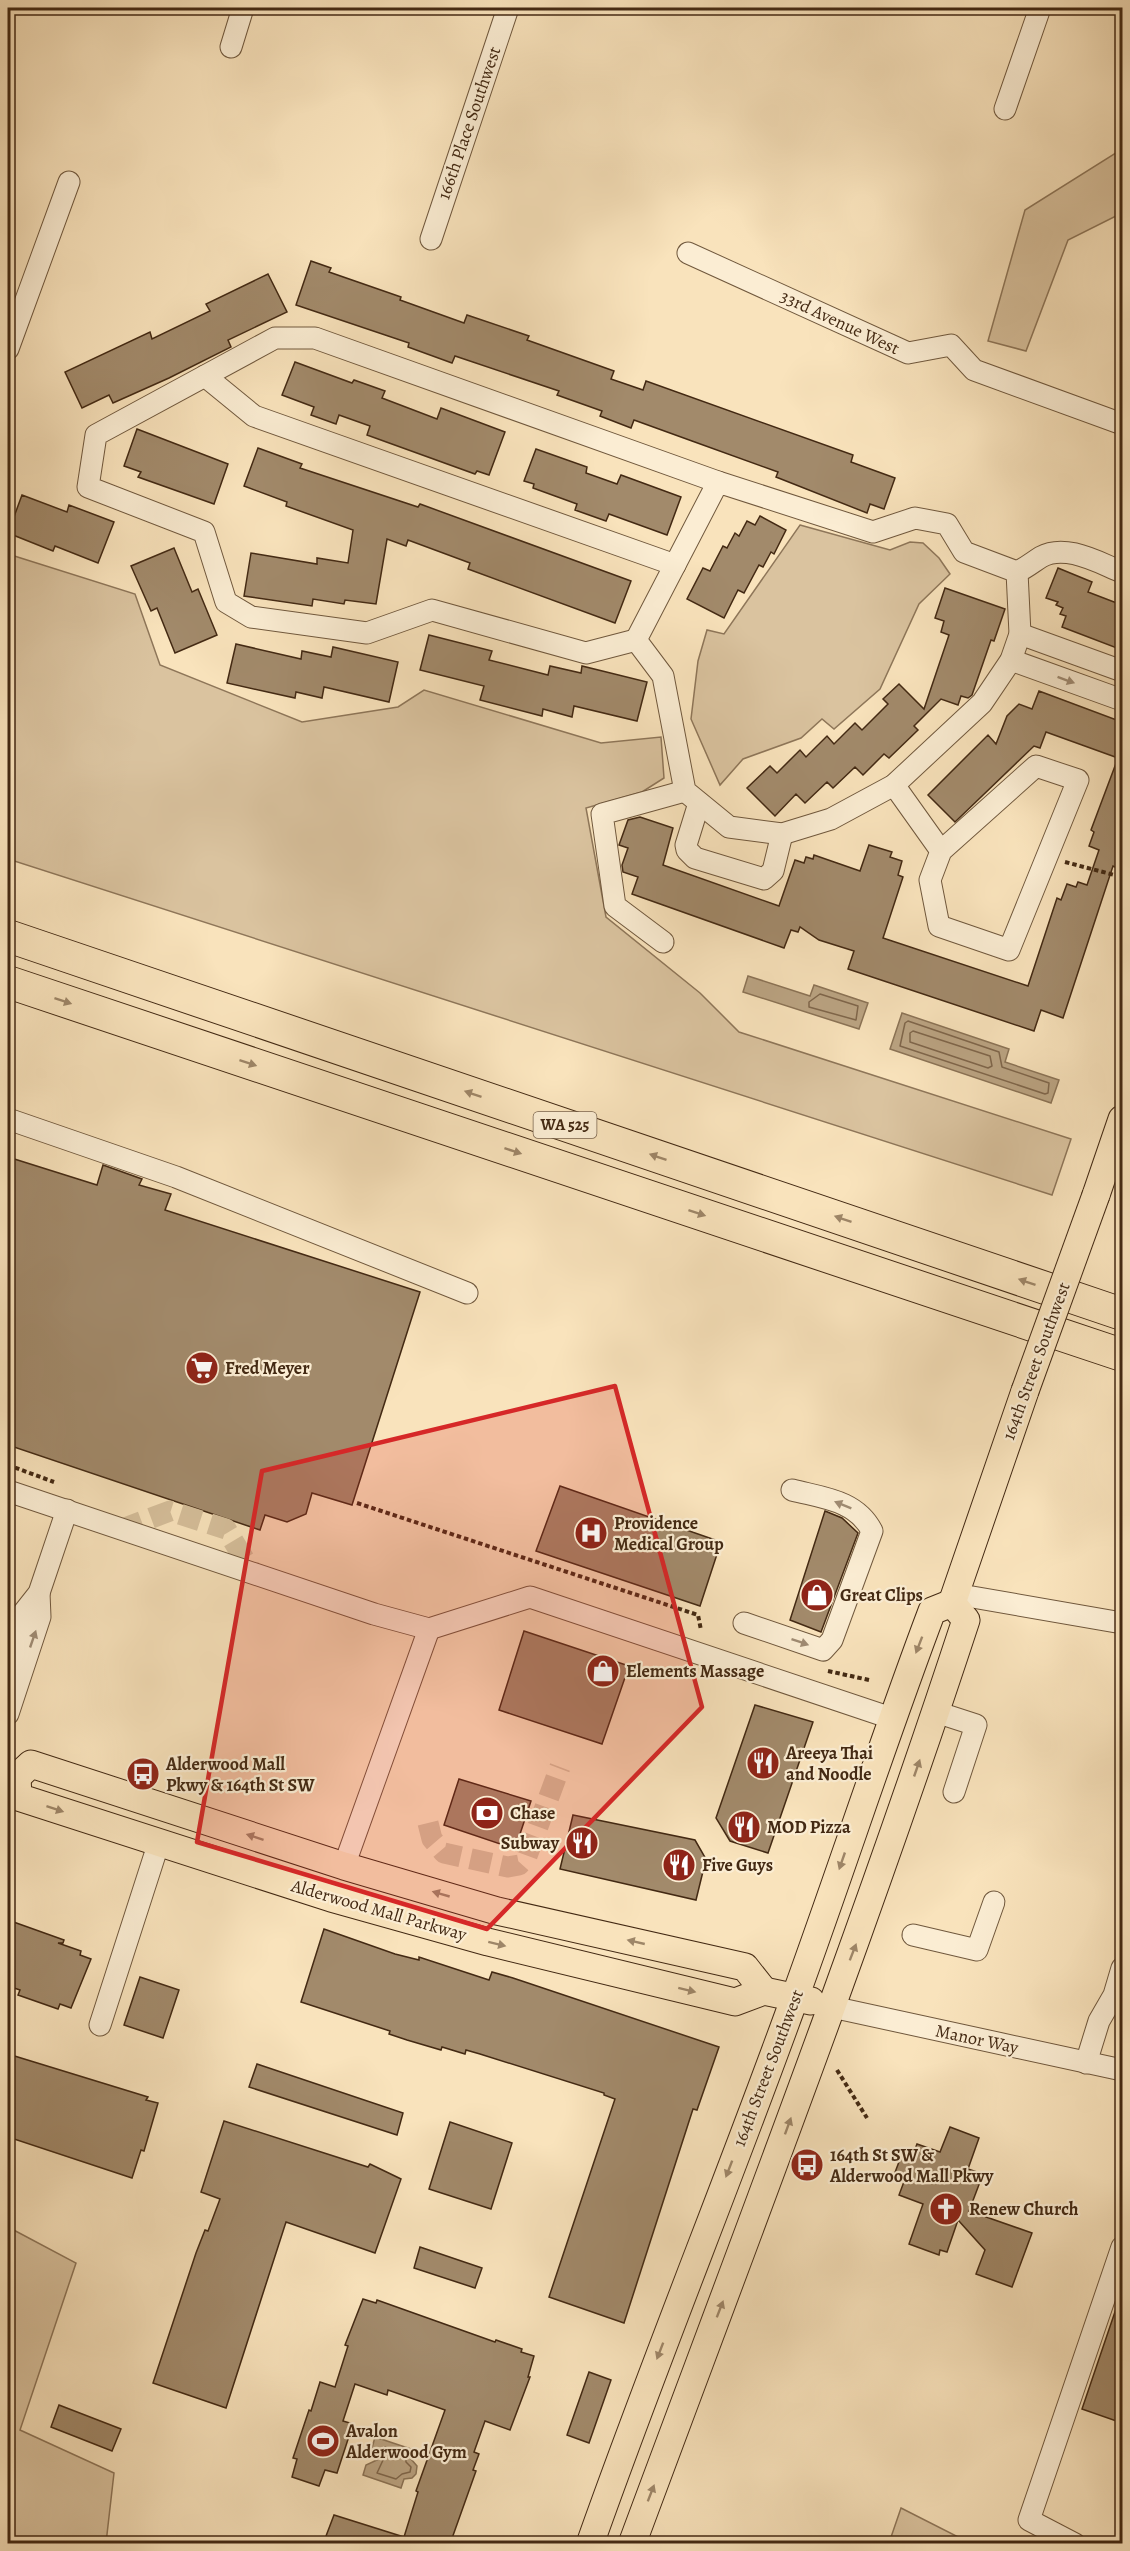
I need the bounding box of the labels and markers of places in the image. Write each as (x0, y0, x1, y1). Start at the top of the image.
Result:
supermarket icon: Fred Meyer (184, 1350, 220, 1386)
place label: Fred Meyer (225, 1356, 310, 1380)
place label: Providence Medical Group (614, 1511, 724, 1556)
hospital icon: Providence Medical Group (573, 1515, 609, 1551)
shop icon: Great Clips (799, 1577, 835, 1613)
place label: Great Clips (840, 1583, 923, 1607)
shop icon: Elements Massage (585, 1653, 621, 1689)
place label: Elements Massage (626, 1659, 764, 1683)
place label: Areeya Thai and Noodle (785, 1741, 873, 1786)
restaurant icon: Areeya Thai and Noodle (745, 1745, 781, 1781)
place label: Alderwood Mall Pkwy & 164th St SW (165, 1752, 315, 1797)
bus stop icon: Alderwood Mall Pkwy & 164th St SW (125, 1756, 161, 1792)
bank icon: Chase (469, 1795, 505, 1831)
place label: Chase (510, 1801, 555, 1825)
restaurant icon: MOD Pizza (726, 1809, 762, 1845)
place label: MOD Pizza (767, 1815, 851, 1839)
restaurant icon: Subway (564, 1825, 600, 1861)
place label: Subway (501, 1831, 560, 1855)
restaurant icon: Five Guys (661, 1847, 697, 1883)
place label: Five Guys (702, 1853, 773, 1877)
place label: 164th St SW & Alderwood Mall Pkwy (829, 2143, 994, 2188)
bus stop icon: 164th St SW & Alderwood Mall Pkwy (789, 2147, 825, 2183)
church icon: Renew Church (928, 2191, 964, 2227)
place label: Renew Church (969, 2197, 1079, 2221)
place label: Avalon Alderwood Gym (345, 2419, 467, 2464)
sports icon: Avalon Alderwood Gym (305, 2423, 341, 2459)

